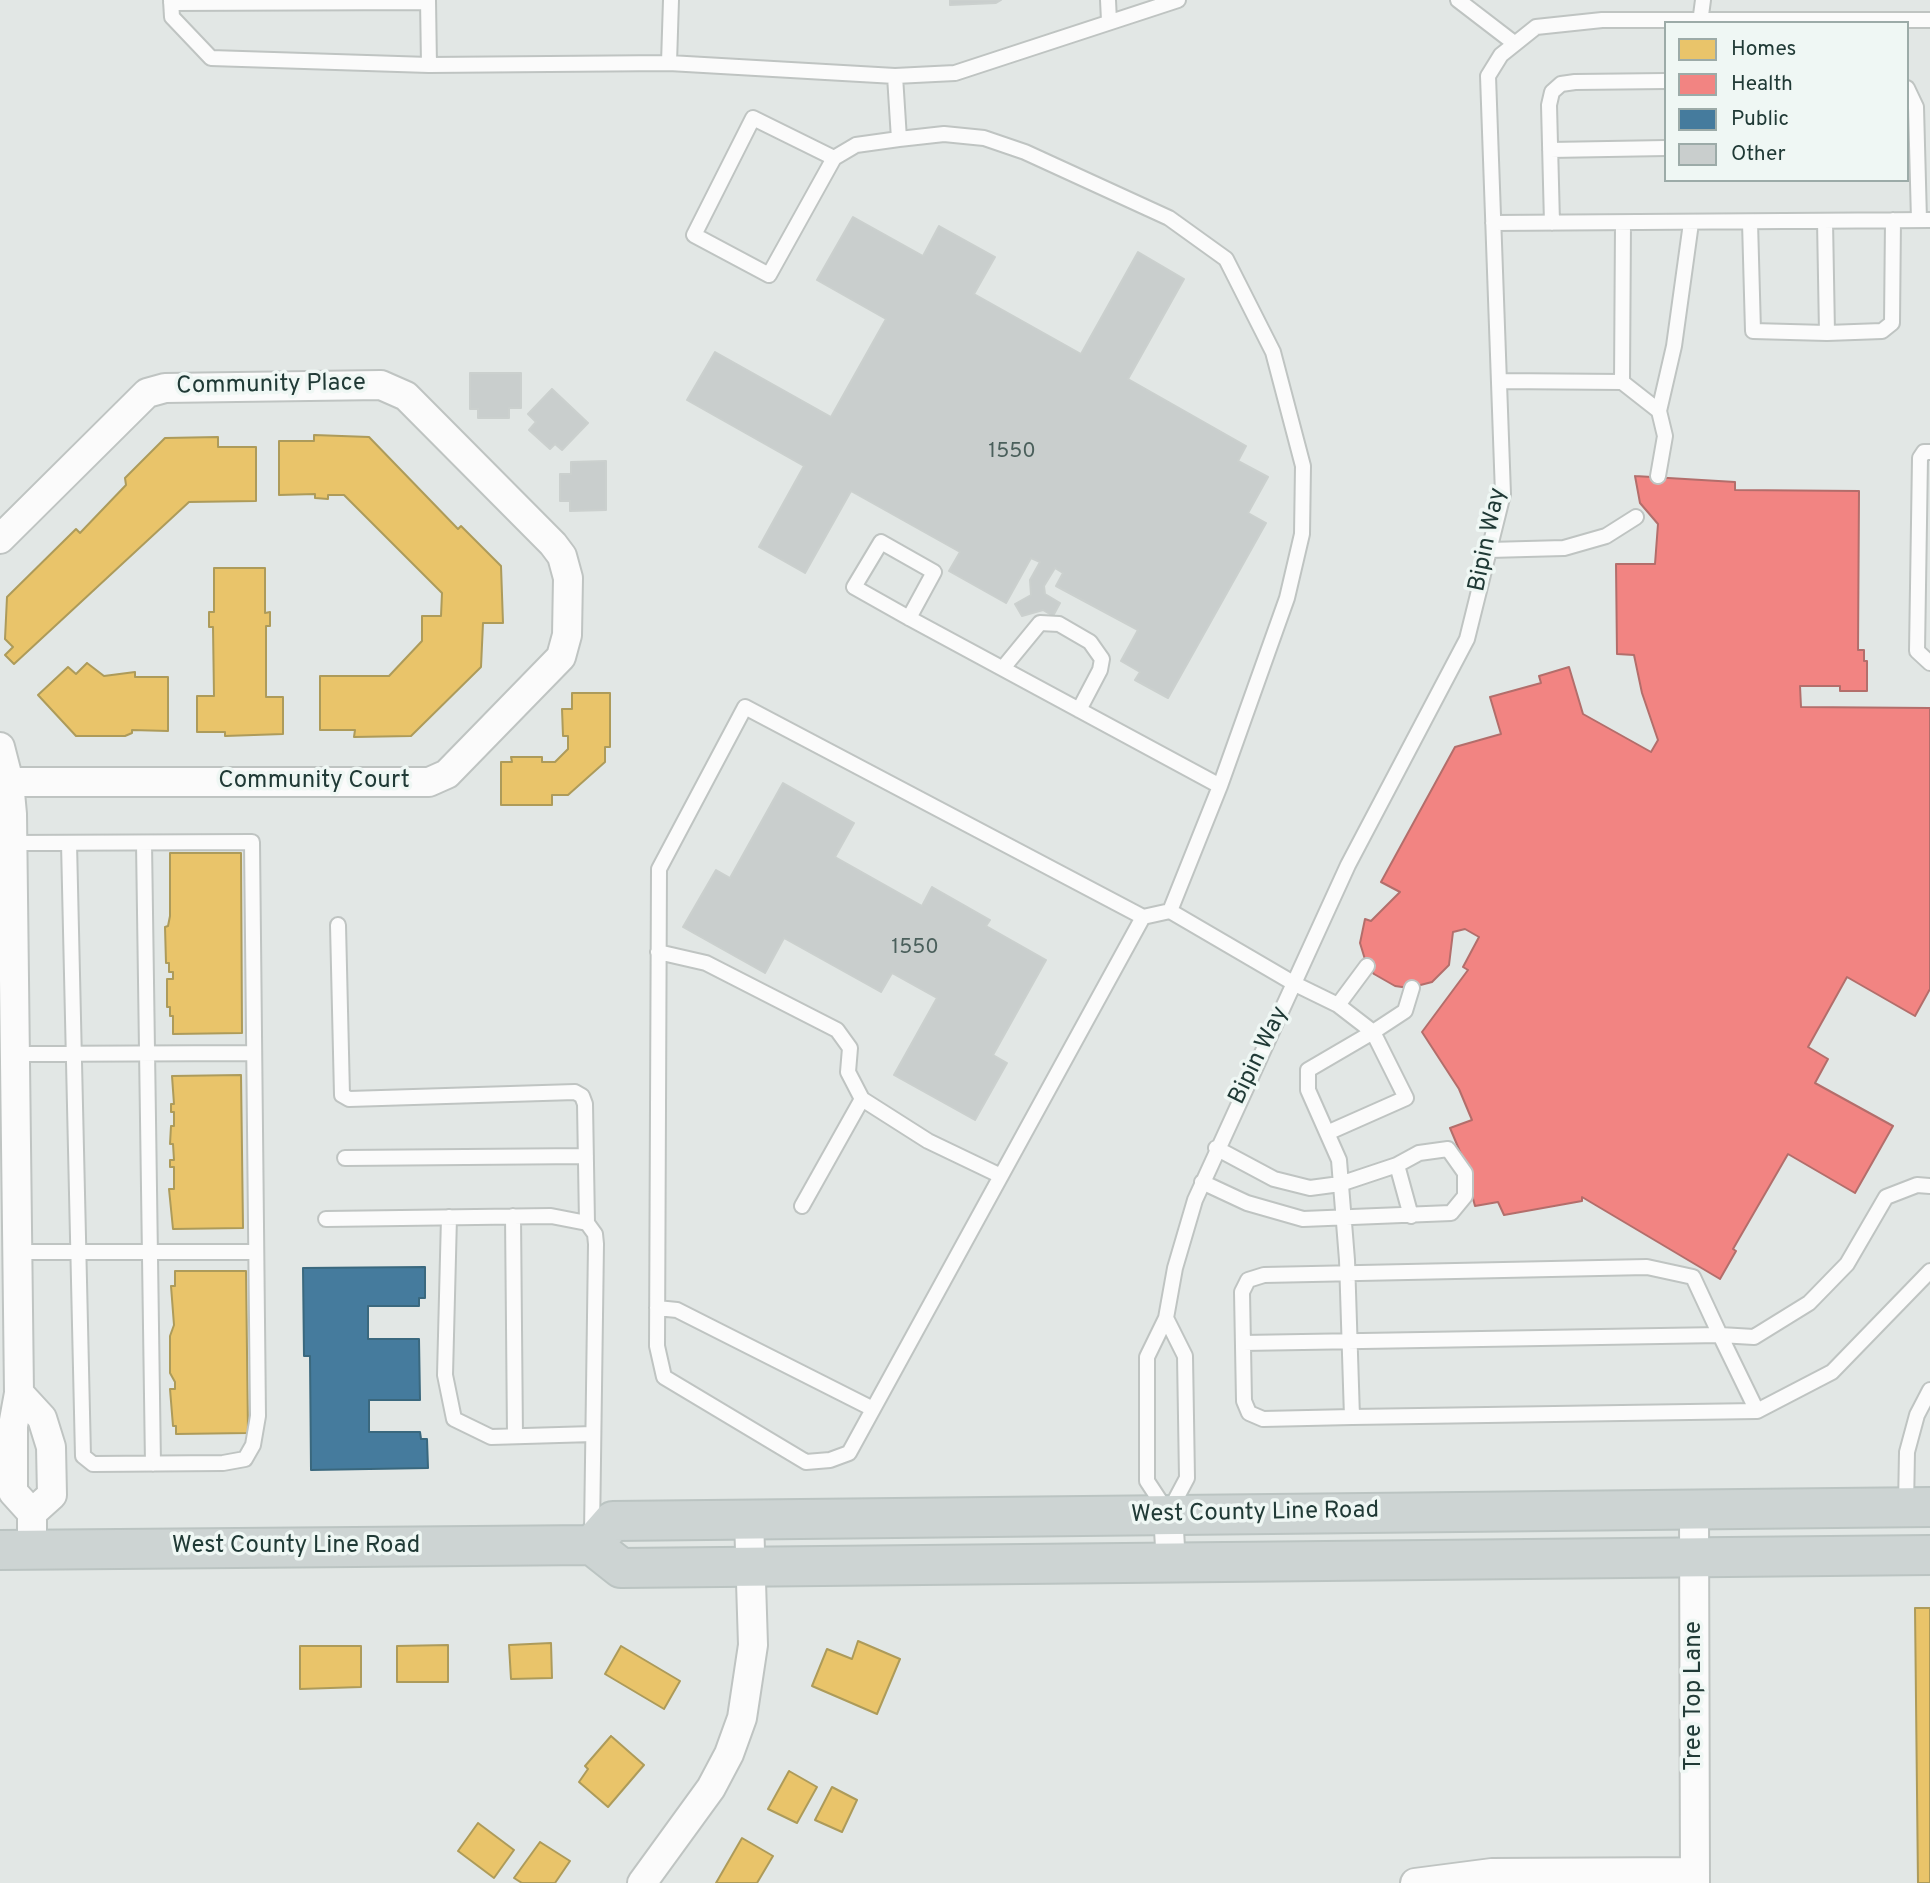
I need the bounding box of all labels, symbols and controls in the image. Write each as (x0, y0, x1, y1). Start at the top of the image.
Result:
legend (1664, 21, 1909, 182)
text: Homes (1731, 36, 1796, 63)
text: Health (1731, 71, 1793, 98)
text: Public (1731, 106, 1789, 133)
text: Other (1731, 141, 1786, 168)
street label: Community Place (176, 370, 366, 402)
house number: 1550 (988, 440, 1036, 466)
street label: Bipin Way (1464, 485, 1514, 595)
street label: Community Court (218, 768, 410, 796)
house number: 1550 (891, 936, 939, 962)
street label: Bipin Way (1224, 1002, 1296, 1110)
street label: West County Line Road (1131, 1497, 1379, 1531)
street label: West County Line Road (172, 1533, 420, 1561)
street label: Tree Top Lane (1681, 1621, 1709, 1771)

